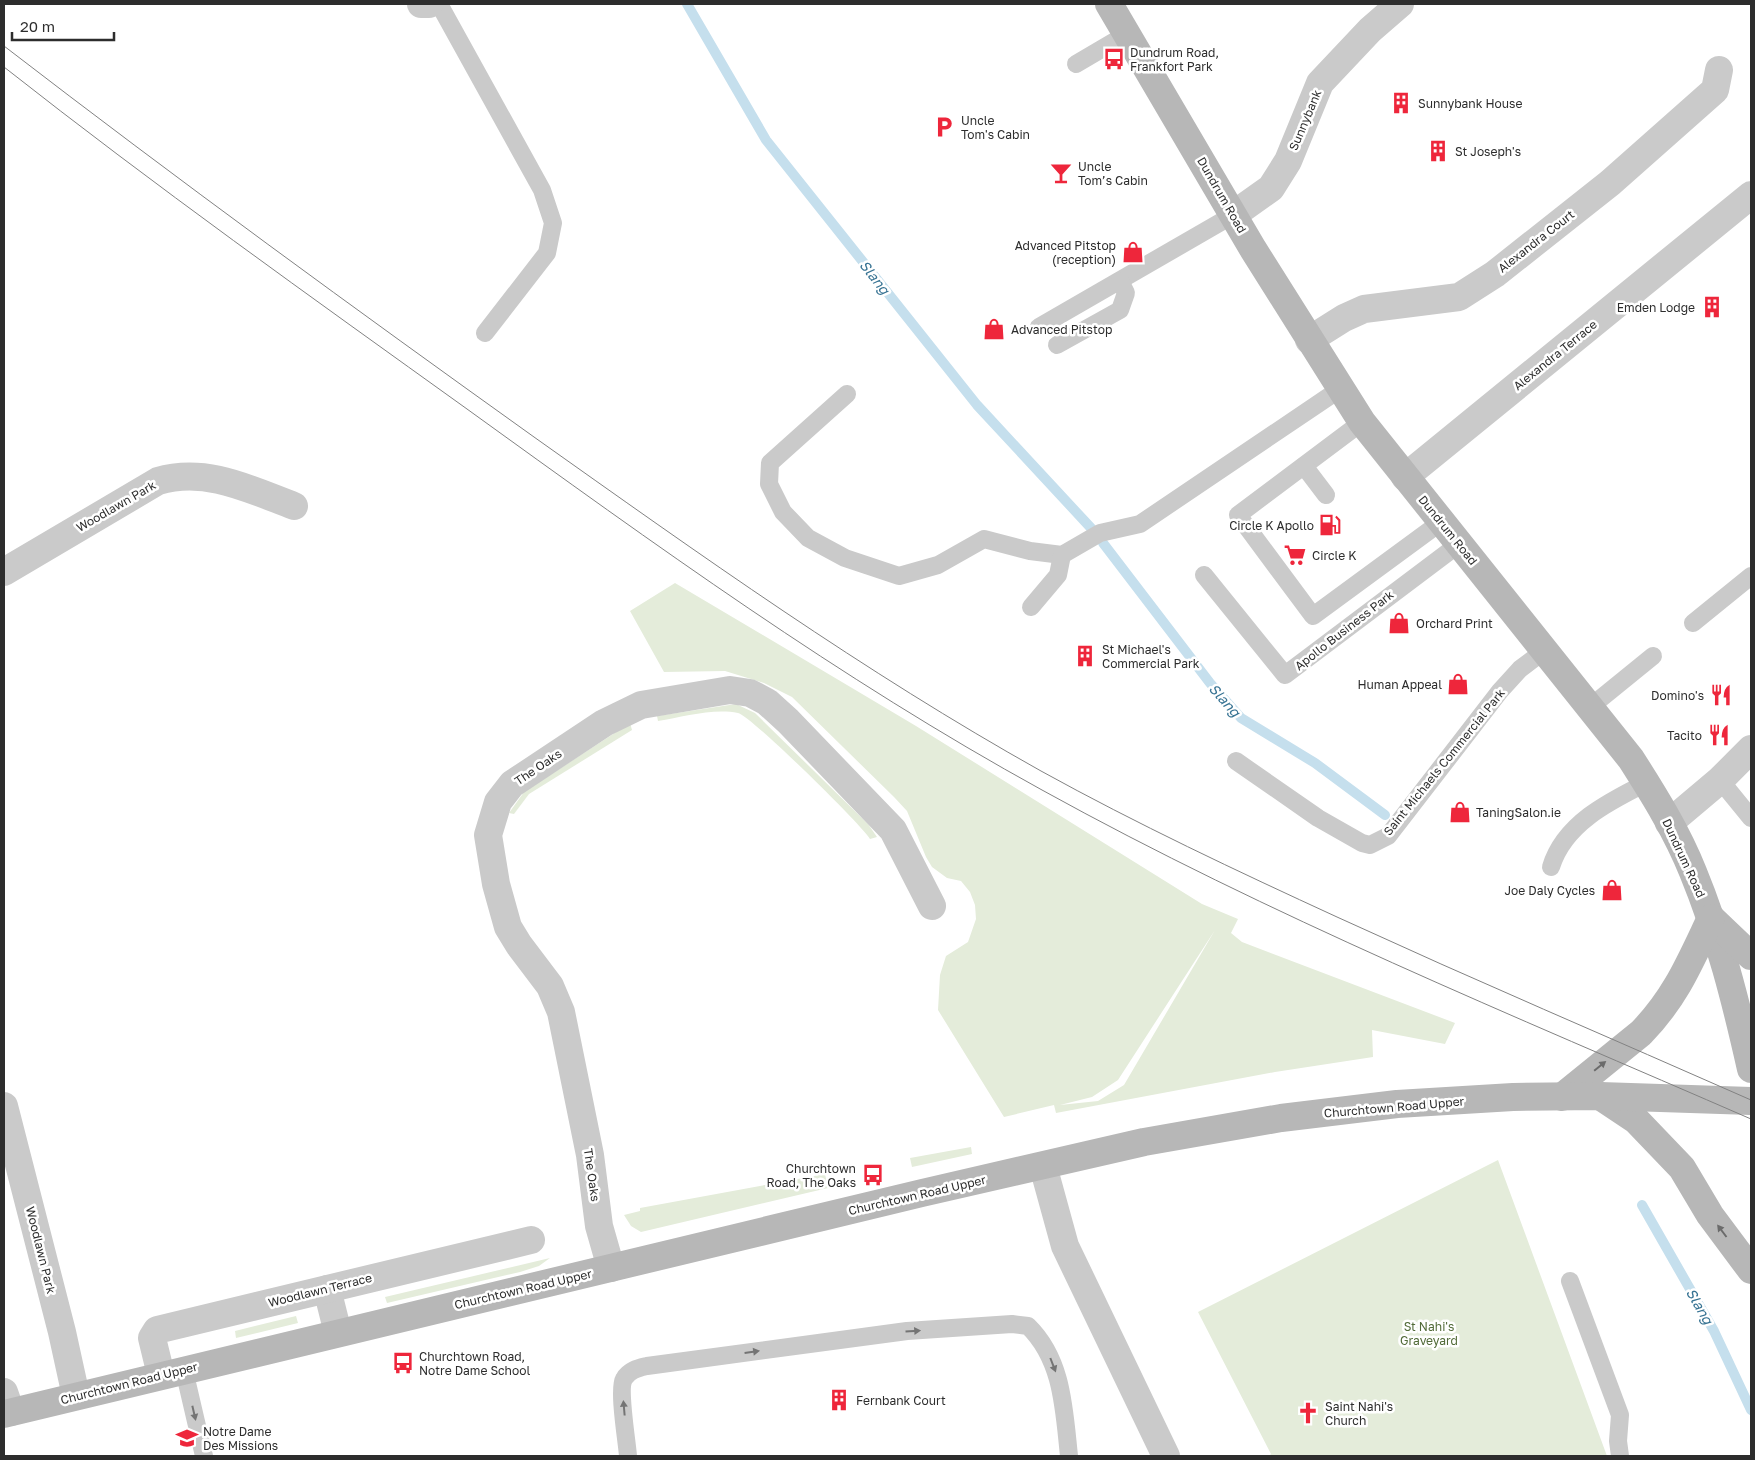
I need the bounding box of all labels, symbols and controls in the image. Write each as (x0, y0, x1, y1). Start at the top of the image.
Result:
scale bar (12, 10, 115, 42)
text: 20 m (20, 17, 55, 35)
place label: Dundrum Road, Frankfort Park (1130, 45, 1219, 74)
bus stop icon: Dundrum Road, Frankfort Park (1101, 46, 1127, 72)
street label: Sunnybank (1285, 87, 1325, 153)
building icon: Sunnybank House (1388, 90, 1414, 116)
place label: Sunnybank House (1418, 96, 1522, 111)
place label: Uncle Tom's Cabin (961, 113, 1030, 142)
parking icon: Uncle Tom's Cabin (931, 114, 957, 140)
building icon: St Joseph's (1425, 138, 1451, 164)
place label: St Joseph's (1455, 144, 1521, 159)
street label: Dundrum Road (1194, 154, 1250, 236)
place label: Uncle Tom’s Cabin (1078, 159, 1148, 188)
bar icon: Uncle Tom’s Cabin (1048, 160, 1074, 186)
street label: Alexandra Court (1495, 206, 1577, 276)
place label: Advanced Pitstop (reception) (1015, 238, 1116, 267)
shop icon: Advanced Pitstop (reception) (1120, 239, 1146, 265)
water label: Slang (856, 257, 894, 299)
building icon: Emden Lodge (1699, 294, 1725, 320)
place label: Emden Lodge (1617, 300, 1695, 315)
shop icon: Advanced Pitstop (981, 316, 1007, 342)
street label: Alexandra Terrace (1510, 317, 1600, 393)
place label: Advanced Pitstop (1011, 322, 1112, 337)
street label: Woodlawn Park (74, 477, 159, 535)
street label: Dundrum Road (1415, 492, 1481, 568)
fuel station icon: Circle K Apollo (1317, 512, 1343, 538)
place label: Circle K Apollo (1229, 518, 1314, 533)
supermarket icon: Circle K (1282, 542, 1308, 568)
place label: Circle K (1312, 548, 1356, 563)
street label: Apollo Business Park (1292, 587, 1397, 673)
shop icon: Orchard Print (1386, 610, 1412, 636)
place label: Orchard Print (1416, 616, 1493, 631)
place label: St Michael's Commercial Park (1102, 642, 1200, 671)
building icon: St Michael's Commercial Park (1072, 643, 1098, 669)
shop icon: Human Appeal (1445, 671, 1471, 697)
place label: Human Appeal (1357, 677, 1442, 692)
water label: Slang (1206, 680, 1245, 721)
restaurant icon: Domino's (1708, 682, 1734, 708)
street label: Saint Michaels Commercial Park (1380, 685, 1508, 838)
place label: Domino's (1651, 688, 1704, 703)
restaurant icon: Tacito (1706, 722, 1732, 748)
place label: Tacito (1667, 728, 1702, 743)
street label: The Oaks (512, 746, 564, 788)
shop icon: TaningSalon.ie (1447, 799, 1473, 825)
place label: TaningSalon.ie (1476, 805, 1561, 820)
street label: Dundrum Road (1659, 816, 1709, 900)
shop icon: Joe Daly Cycles (1599, 877, 1625, 903)
place label: Joe Daly Cycles (1504, 883, 1595, 898)
one-way arrow (1593, 1060, 1606, 1071)
street label: Churchtown Road Upper (1323, 1093, 1465, 1121)
street label: The Oaks (581, 1147, 603, 1203)
place label: Churchtown Road, The Oaks (766, 1161, 856, 1190)
bus stop icon: Churchtown Road, The Oaks (860, 1162, 886, 1188)
street label: Churchtown Road Upper (847, 1172, 988, 1218)
street label: Woodlawn Park (23, 1205, 59, 1295)
one-way arrow (1717, 1224, 1727, 1238)
street label: Churchtown Road Upper (453, 1266, 594, 1312)
street label: Woodlawn Terrace (267, 1270, 373, 1310)
water label: Slang (1683, 1285, 1718, 1328)
park label: St Nahi's Graveyard (1400, 1319, 1458, 1348)
one-way arrow (906, 1327, 922, 1335)
one-way arrow (745, 1348, 761, 1356)
place label: Churchtown Road, Notre Dame School (419, 1349, 530, 1378)
bus stop icon: Churchtown Road, Notre Dame School (390, 1350, 416, 1376)
one-way arrow (1050, 1358, 1058, 1372)
street label: Churchtown Road Upper (59, 1359, 199, 1407)
building icon: Fernbank Court (826, 1387, 852, 1413)
place label: Fernbank Court (856, 1393, 946, 1408)
one-way arrow (619, 1399, 627, 1415)
place label: Saint Nahi's Church (1325, 1399, 1393, 1428)
church icon: Saint Nahi's Church (1295, 1400, 1321, 1426)
one-way arrow (190, 1405, 198, 1420)
place label: Notre Dame Des Missions (203, 1424, 278, 1453)
school or university icon: Notre Dame Des Missions (174, 1425, 200, 1451)

